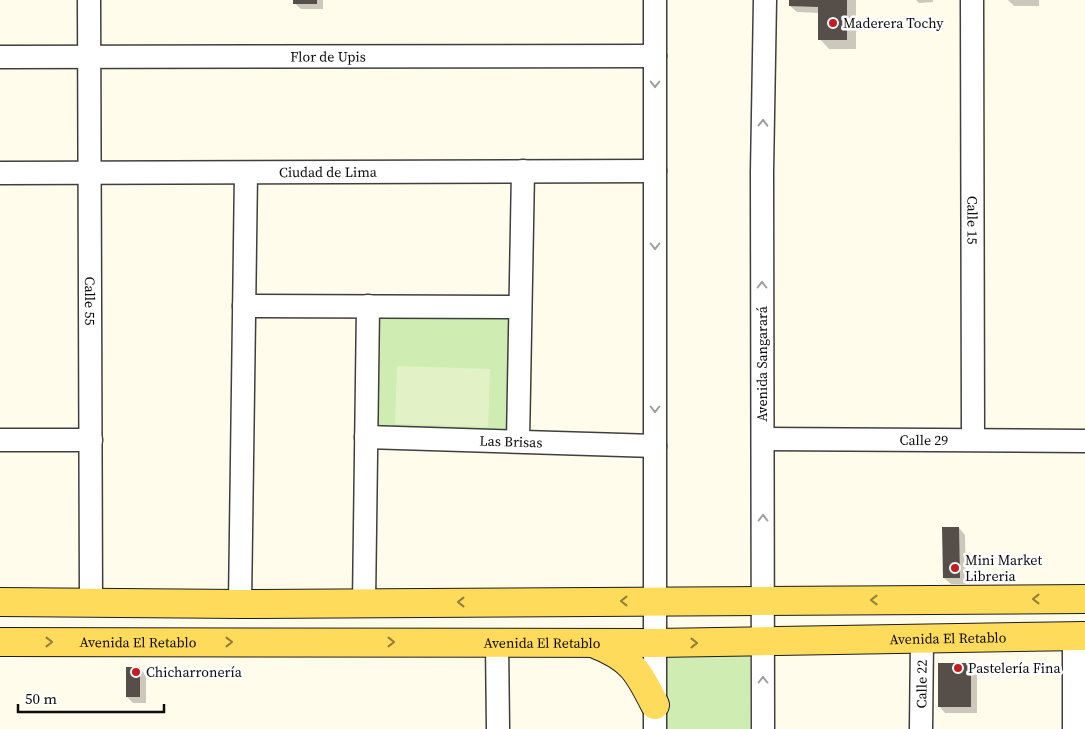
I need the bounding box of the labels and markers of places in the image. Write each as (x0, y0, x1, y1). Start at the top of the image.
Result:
place label: Maderera Tochy (843, 13, 944, 33)
marker: Maderera Tochy (827, 17, 839, 29)
place label: Mini Market Libreria (965, 550, 1042, 586)
marker: Mini Market Libreria (949, 562, 961, 574)
place label: Pastelería Fina (968, 658, 1061, 678)
place label: Chicharronería (146, 662, 243, 682)
marker: Pastelería Fina (952, 662, 964, 674)
marker: Chicharronería (130, 666, 142, 678)

